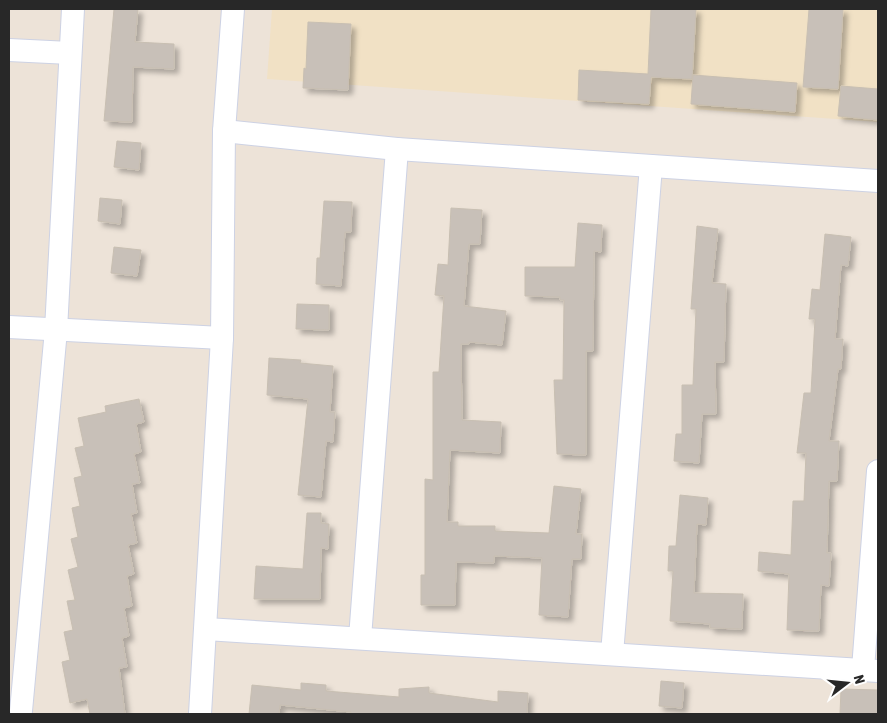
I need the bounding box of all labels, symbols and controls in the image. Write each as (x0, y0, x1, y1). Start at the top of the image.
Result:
north arrow (822, 658, 872, 708)
text: N (851, 673, 868, 686)

